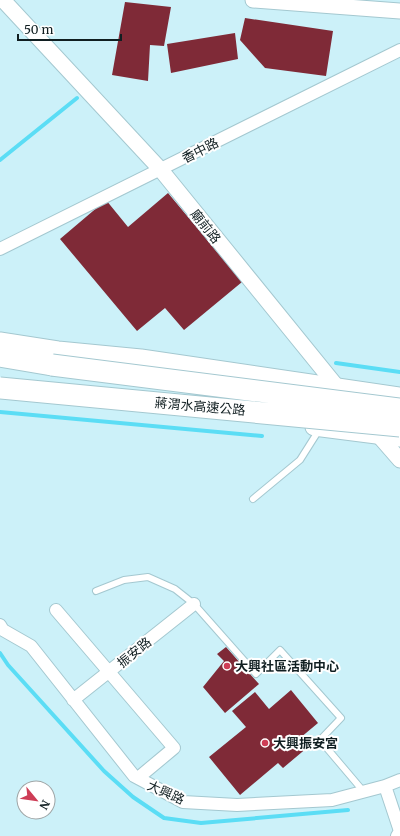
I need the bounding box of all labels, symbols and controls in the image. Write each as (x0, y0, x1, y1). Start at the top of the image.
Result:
scale bar (18, 16, 121, 42)
text: 50 m (24, 22, 53, 37)
street label: 香中路 (179, 134, 221, 167)
street label: 廟前路 (187, 206, 224, 247)
street label: 蔣渭水高速公路 (154, 394, 246, 419)
street label: 振安路 (114, 634, 155, 671)
place label: 大興社區活動中心 (235, 658, 339, 675)
marker: 大興社區活動中心 (222, 661, 232, 671)
place label: 大興振安宮 (273, 735, 338, 752)
marker: 大興振安宮 (260, 738, 270, 748)
street label: 大興路 (145, 777, 187, 808)
north arrow (16, 780, 56, 820)
text: N (36, 798, 53, 812)

